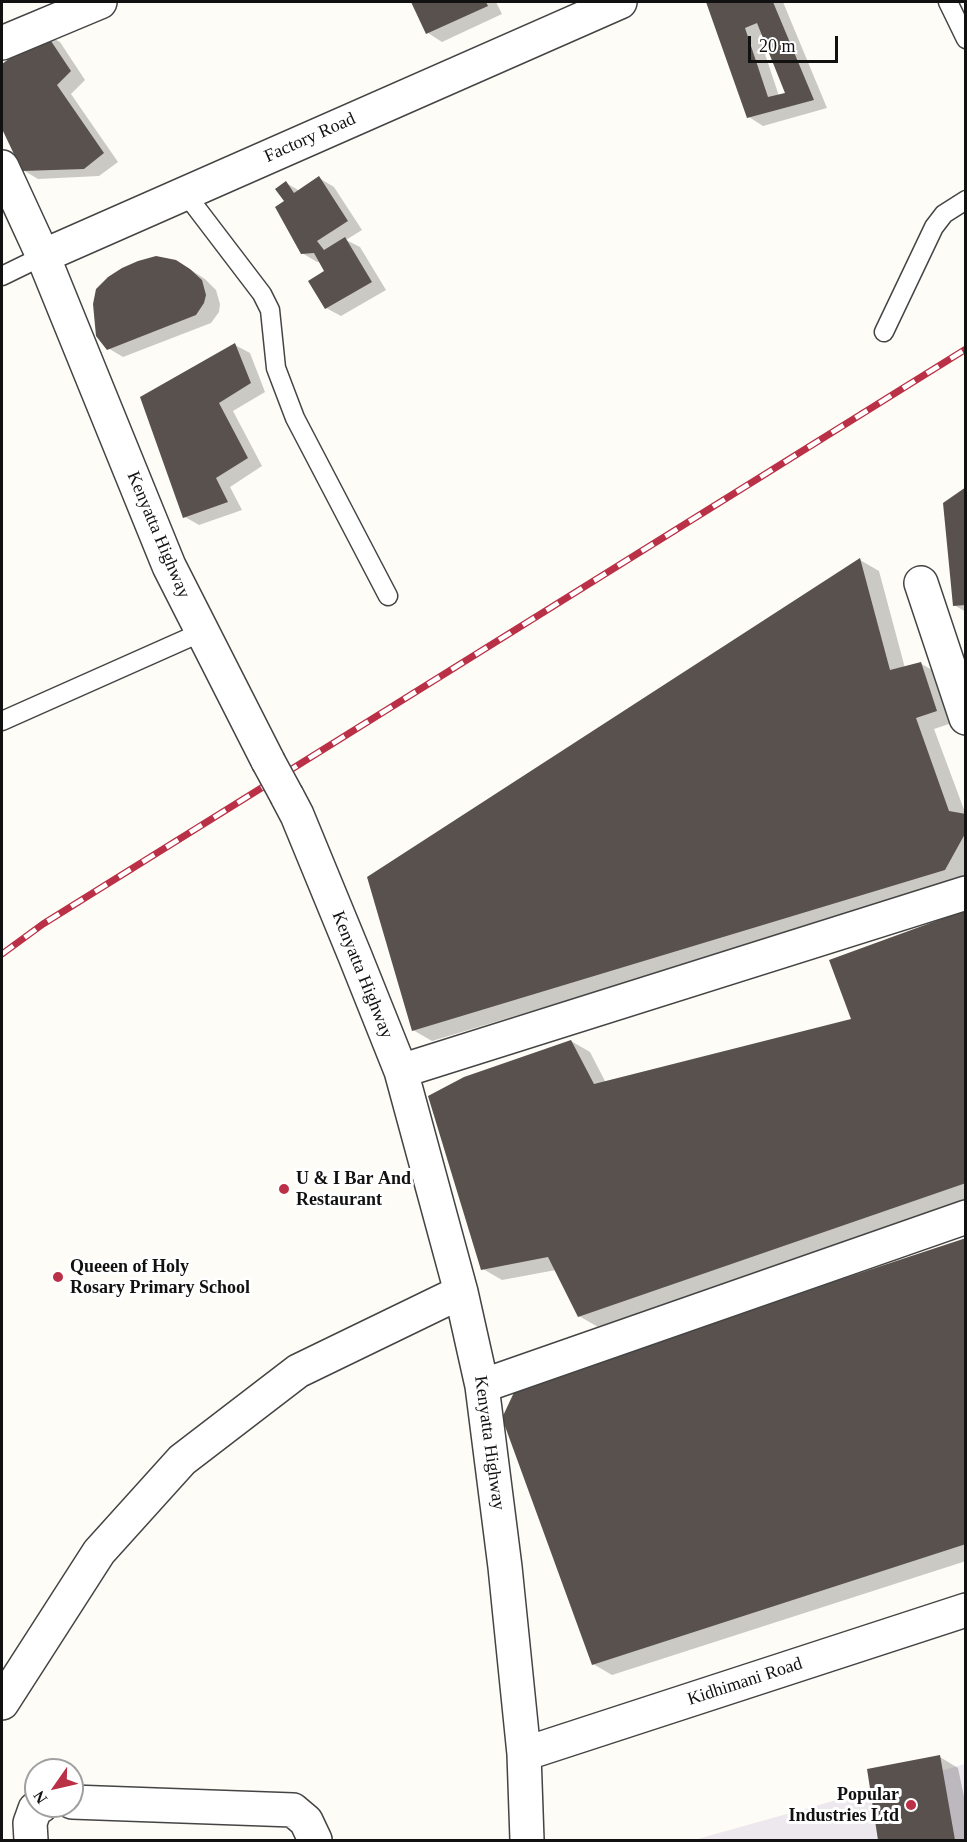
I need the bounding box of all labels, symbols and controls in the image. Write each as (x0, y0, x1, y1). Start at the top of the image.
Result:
scale bar (751, 24, 841, 62)
text: 20 m (759, 36, 796, 56)
street label: Factory Road (261, 108, 359, 168)
street label: Kenyatta Highway (122, 468, 194, 602)
street label: Kenyatta Highway (327, 908, 397, 1042)
place label: U & I Bar And Restaurant (296, 1168, 411, 1210)
marker: U & I Bar And Restaurant (277, 1182, 291, 1196)
place label: Queeen of Holy Rosary Primary School (70, 1256, 250, 1298)
marker: Queeen of Holy Rosary Primary School (51, 1270, 65, 1284)
street label: Kenyatta Highway (469, 1374, 509, 1512)
street label: Kidhimani Road (685, 1653, 805, 1711)
north arrow (24, 1758, 84, 1818)
place label: Popular Industries Ltd (788, 1784, 899, 1826)
text: N (30, 1788, 51, 1807)
marker: Popular Industries Ltd (904, 1798, 918, 1812)

